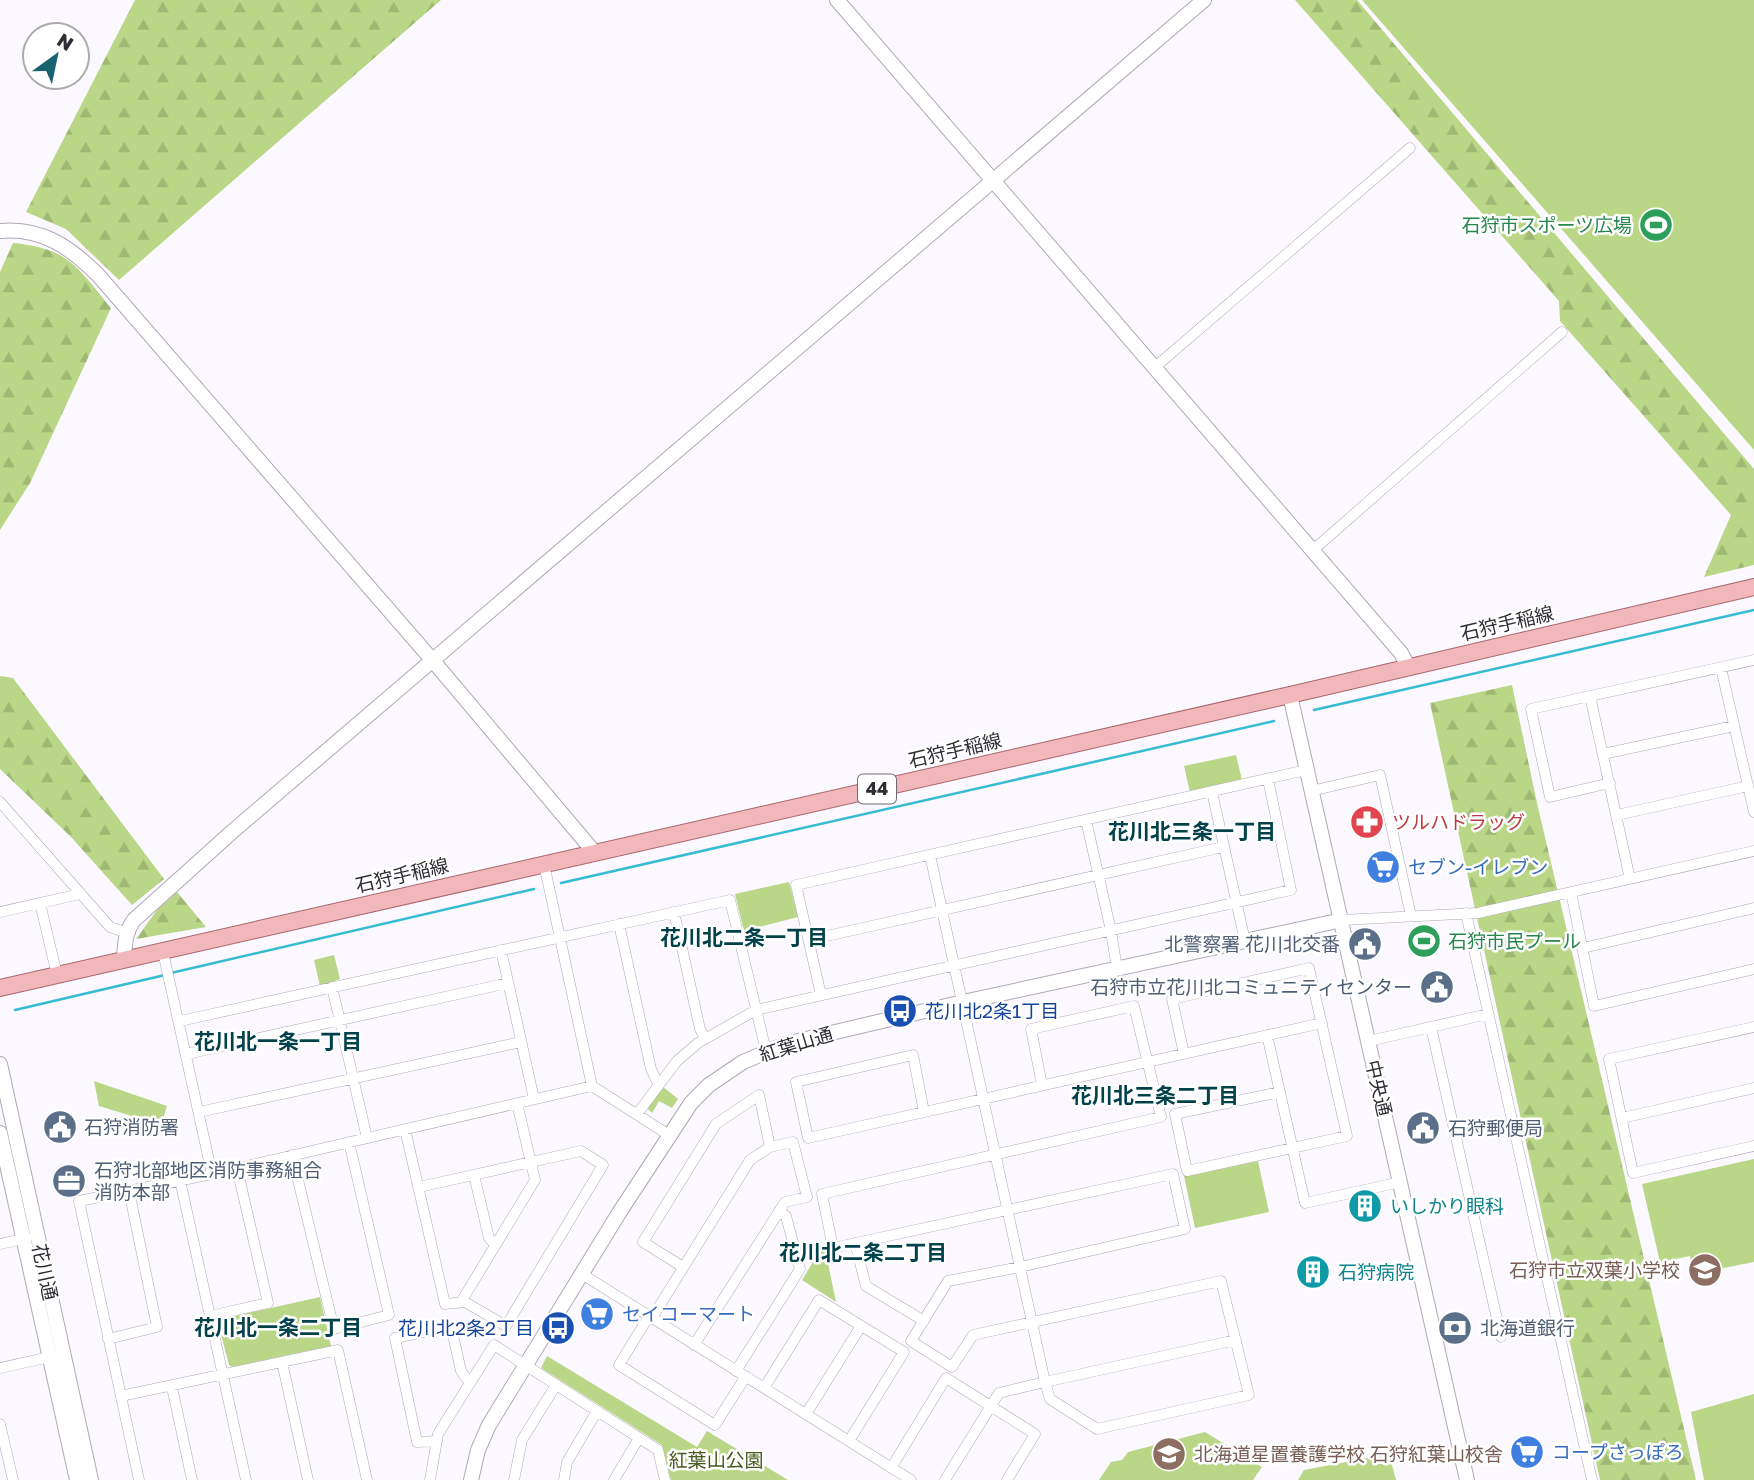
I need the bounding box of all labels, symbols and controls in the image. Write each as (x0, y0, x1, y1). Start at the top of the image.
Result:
north arrow (21, 21, 91, 91)
text: N (53, 28, 78, 55)
sports icon: 石狩市スポーツ広場 (1637, 206, 1675, 244)
place label: 石狩市スポーツ広場 (1461, 213, 1632, 236)
street label: 石狩手稲線 (1458, 601, 1556, 644)
street label: 石狩手稲線 (906, 728, 1004, 771)
road number: 44 (858, 774, 896, 804)
pharmacy icon: ツルハドラッグ (1348, 803, 1386, 841)
place label: ツルハドラッグ (1392, 810, 1525, 833)
district label: 花川北三条一丁目 (1108, 818, 1276, 844)
supermarket icon: セブン-イレブン (1364, 848, 1402, 886)
street label: 石狩手稲線 (353, 853, 451, 896)
place label: セブン-イレブン (1408, 855, 1548, 878)
sports icon: 石狩市民プール (1405, 922, 1443, 960)
district label: 花川北二条一丁目 (660, 924, 828, 950)
public building icon: 北警察署 花川北交番 (1346, 925, 1384, 963)
place label: 石狩市民プール (1448, 929, 1581, 952)
place label: 北警察署 花川北交番 (1164, 932, 1340, 955)
public building icon: 石狩市立花川北コミュニティセンター (1418, 968, 1456, 1006)
place label: 石狩市立花川北コミュニティセンター (1090, 975, 1412, 998)
bus stop icon: 花川北2条1丁目 (881, 992, 919, 1030)
place label: 花川北2条1丁目 (925, 999, 1059, 1022)
street label: 紅葉山通 (756, 1021, 836, 1066)
district label: 花川北一条一丁目 (194, 1028, 362, 1054)
street label: 中央通 (1362, 1058, 1397, 1118)
district label: 花川北三条二丁目 (1071, 1082, 1239, 1108)
public building icon: 石狩消防署 (41, 1108, 79, 1146)
public building icon: 石狩郵便局 (1404, 1109, 1442, 1147)
place label: 石狩消防署 (84, 1115, 179, 1138)
place label: 石狩郵便局 (1448, 1116, 1543, 1139)
place label: 石狩北部地区消防事務組合 消防本部 (94, 1158, 322, 1203)
office icon: 石狩北部地区消防事務組合 消防本部 (50, 1162, 88, 1200)
building icon: いしかり眼科 (1346, 1187, 1384, 1225)
place label: いしかり眼科 (1390, 1194, 1504, 1217)
district label: 花川北二条二丁目 (779, 1239, 947, 1265)
street label: 花川通 (28, 1242, 63, 1302)
school or university icon: 石狩市立双葉小学校 (1686, 1251, 1724, 1289)
building icon: 石狩病院 (1294, 1253, 1332, 1291)
place label: 石狩市立双葉小学校 (1509, 1258, 1680, 1281)
place label: 石狩病院 (1338, 1260, 1414, 1283)
supermarket icon: セイコーマート (578, 1295, 616, 1333)
place label: セイコーマート (622, 1302, 755, 1325)
bus stop icon: 花川北2条2丁目 (539, 1309, 577, 1347)
bank icon: 北海道銀行 (1436, 1309, 1474, 1347)
district label: 花川北一条二丁目 (194, 1314, 362, 1340)
place label: 花川北2条2丁目 (398, 1316, 534, 1339)
place label: 北海道銀行 (1480, 1316, 1575, 1339)
supermarket icon: コープさっぽろ (1508, 1433, 1546, 1471)
school or university icon: 北海道星置養護学校 石狩紅葉山校舎 (1150, 1435, 1188, 1473)
place label: コープさっぽろ (1552, 1440, 1684, 1463)
place label: 北海道星置養護学校 石狩紅葉山校舎 (1194, 1442, 1503, 1465)
park label: 紅葉山公園 (668, 1448, 764, 1471)

